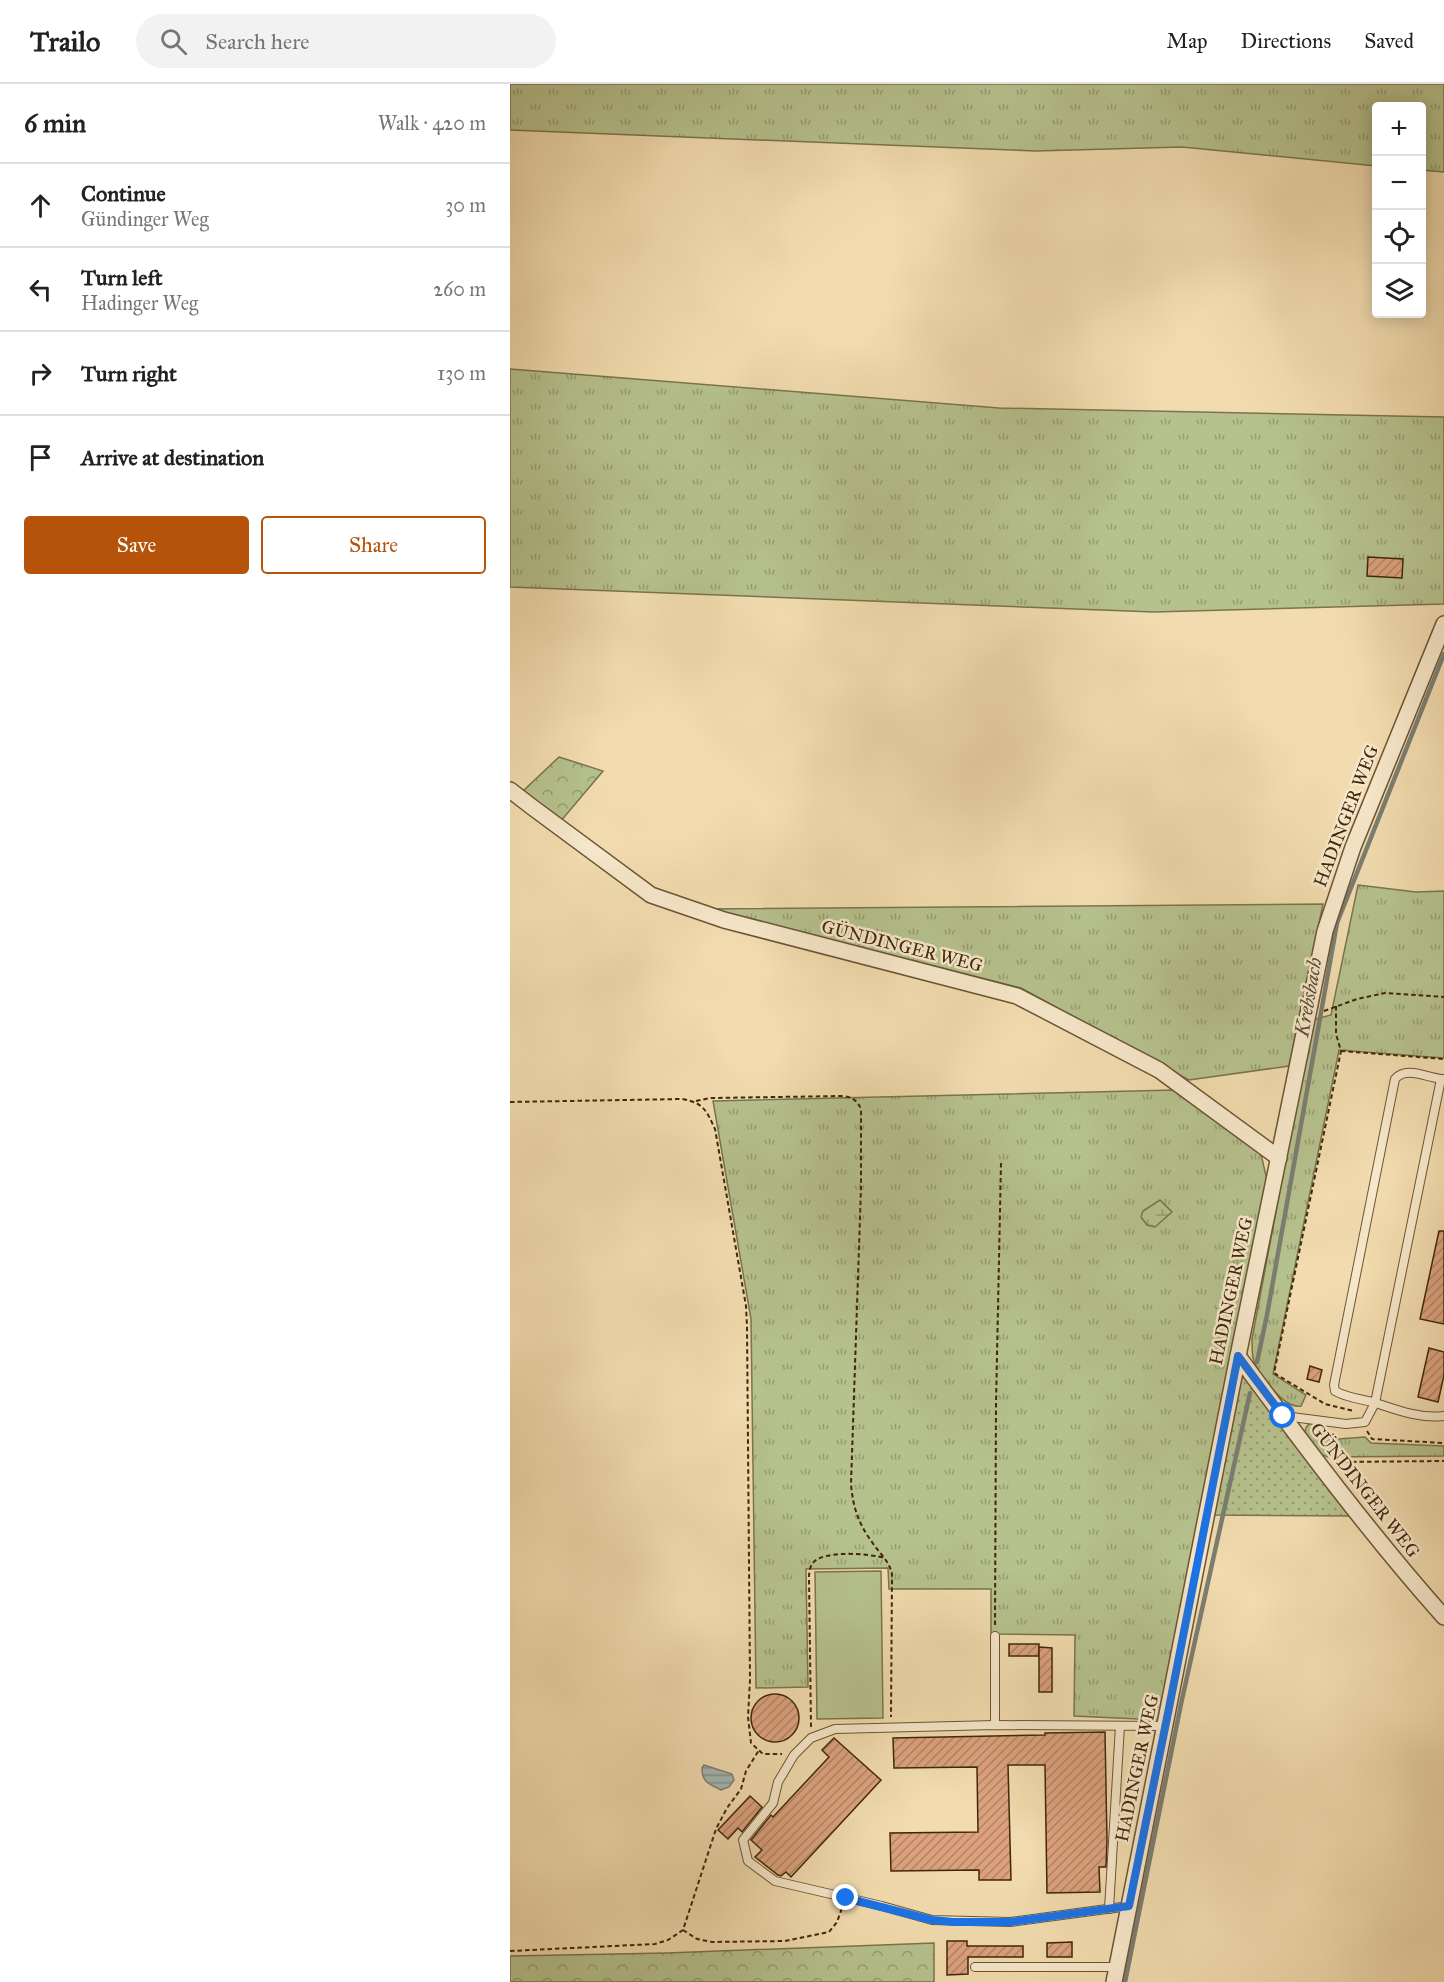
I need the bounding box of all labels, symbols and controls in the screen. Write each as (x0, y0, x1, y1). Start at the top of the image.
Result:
search box (136, 14, 556, 68)
text: Trailo (30, 24, 100, 59)
icon: search (157, 25, 190, 58)
text: Search here (205, 28, 309, 55)
text: Map (1167, 28, 1208, 54)
text: Directions (1241, 28, 1331, 54)
text: Saved (1364, 28, 1414, 54)
map controls (1372, 102, 1426, 318)
button: + (1372, 102, 1426, 156)
text: 6 min (24, 107, 86, 139)
text: Walk · 420 m (378, 111, 486, 135)
button: − (1372, 156, 1426, 210)
text: Continue (81, 180, 166, 207)
icon: ahead (24, 189, 57, 222)
text: 30 m (445, 193, 486, 217)
text: Gündinger Weg (81, 207, 209, 231)
button: locate (1372, 210, 1426, 264)
text: Turn left (81, 264, 163, 291)
button: layers (1372, 264, 1426, 318)
icon: left (24, 273, 57, 306)
text: 260 m (433, 277, 486, 301)
text: Hadinger Weg (81, 291, 198, 315)
icon: right (24, 357, 57, 390)
text: Turn right (81, 360, 177, 387)
text: 130 m (437, 361, 486, 385)
icon: arrive (24, 441, 57, 474)
text: Arrive at destination (81, 444, 264, 471)
button: Save (24, 516, 249, 574)
button: Share (261, 516, 486, 574)
street label: HADINGER WEG (1309, 742, 1383, 890)
street label: GÜNDINGER WEG (819, 914, 985, 977)
water label: Krebsbach (1289, 955, 1327, 1039)
street label: HADINGER WEG (1205, 1215, 1257, 1367)
route start (1269, 1402, 1295, 1428)
street label: GÜNDINGER WEG (1306, 1418, 1425, 1562)
street label: HADINGER WEG (1111, 1692, 1163, 1844)
route end (832, 1884, 858, 1910)

